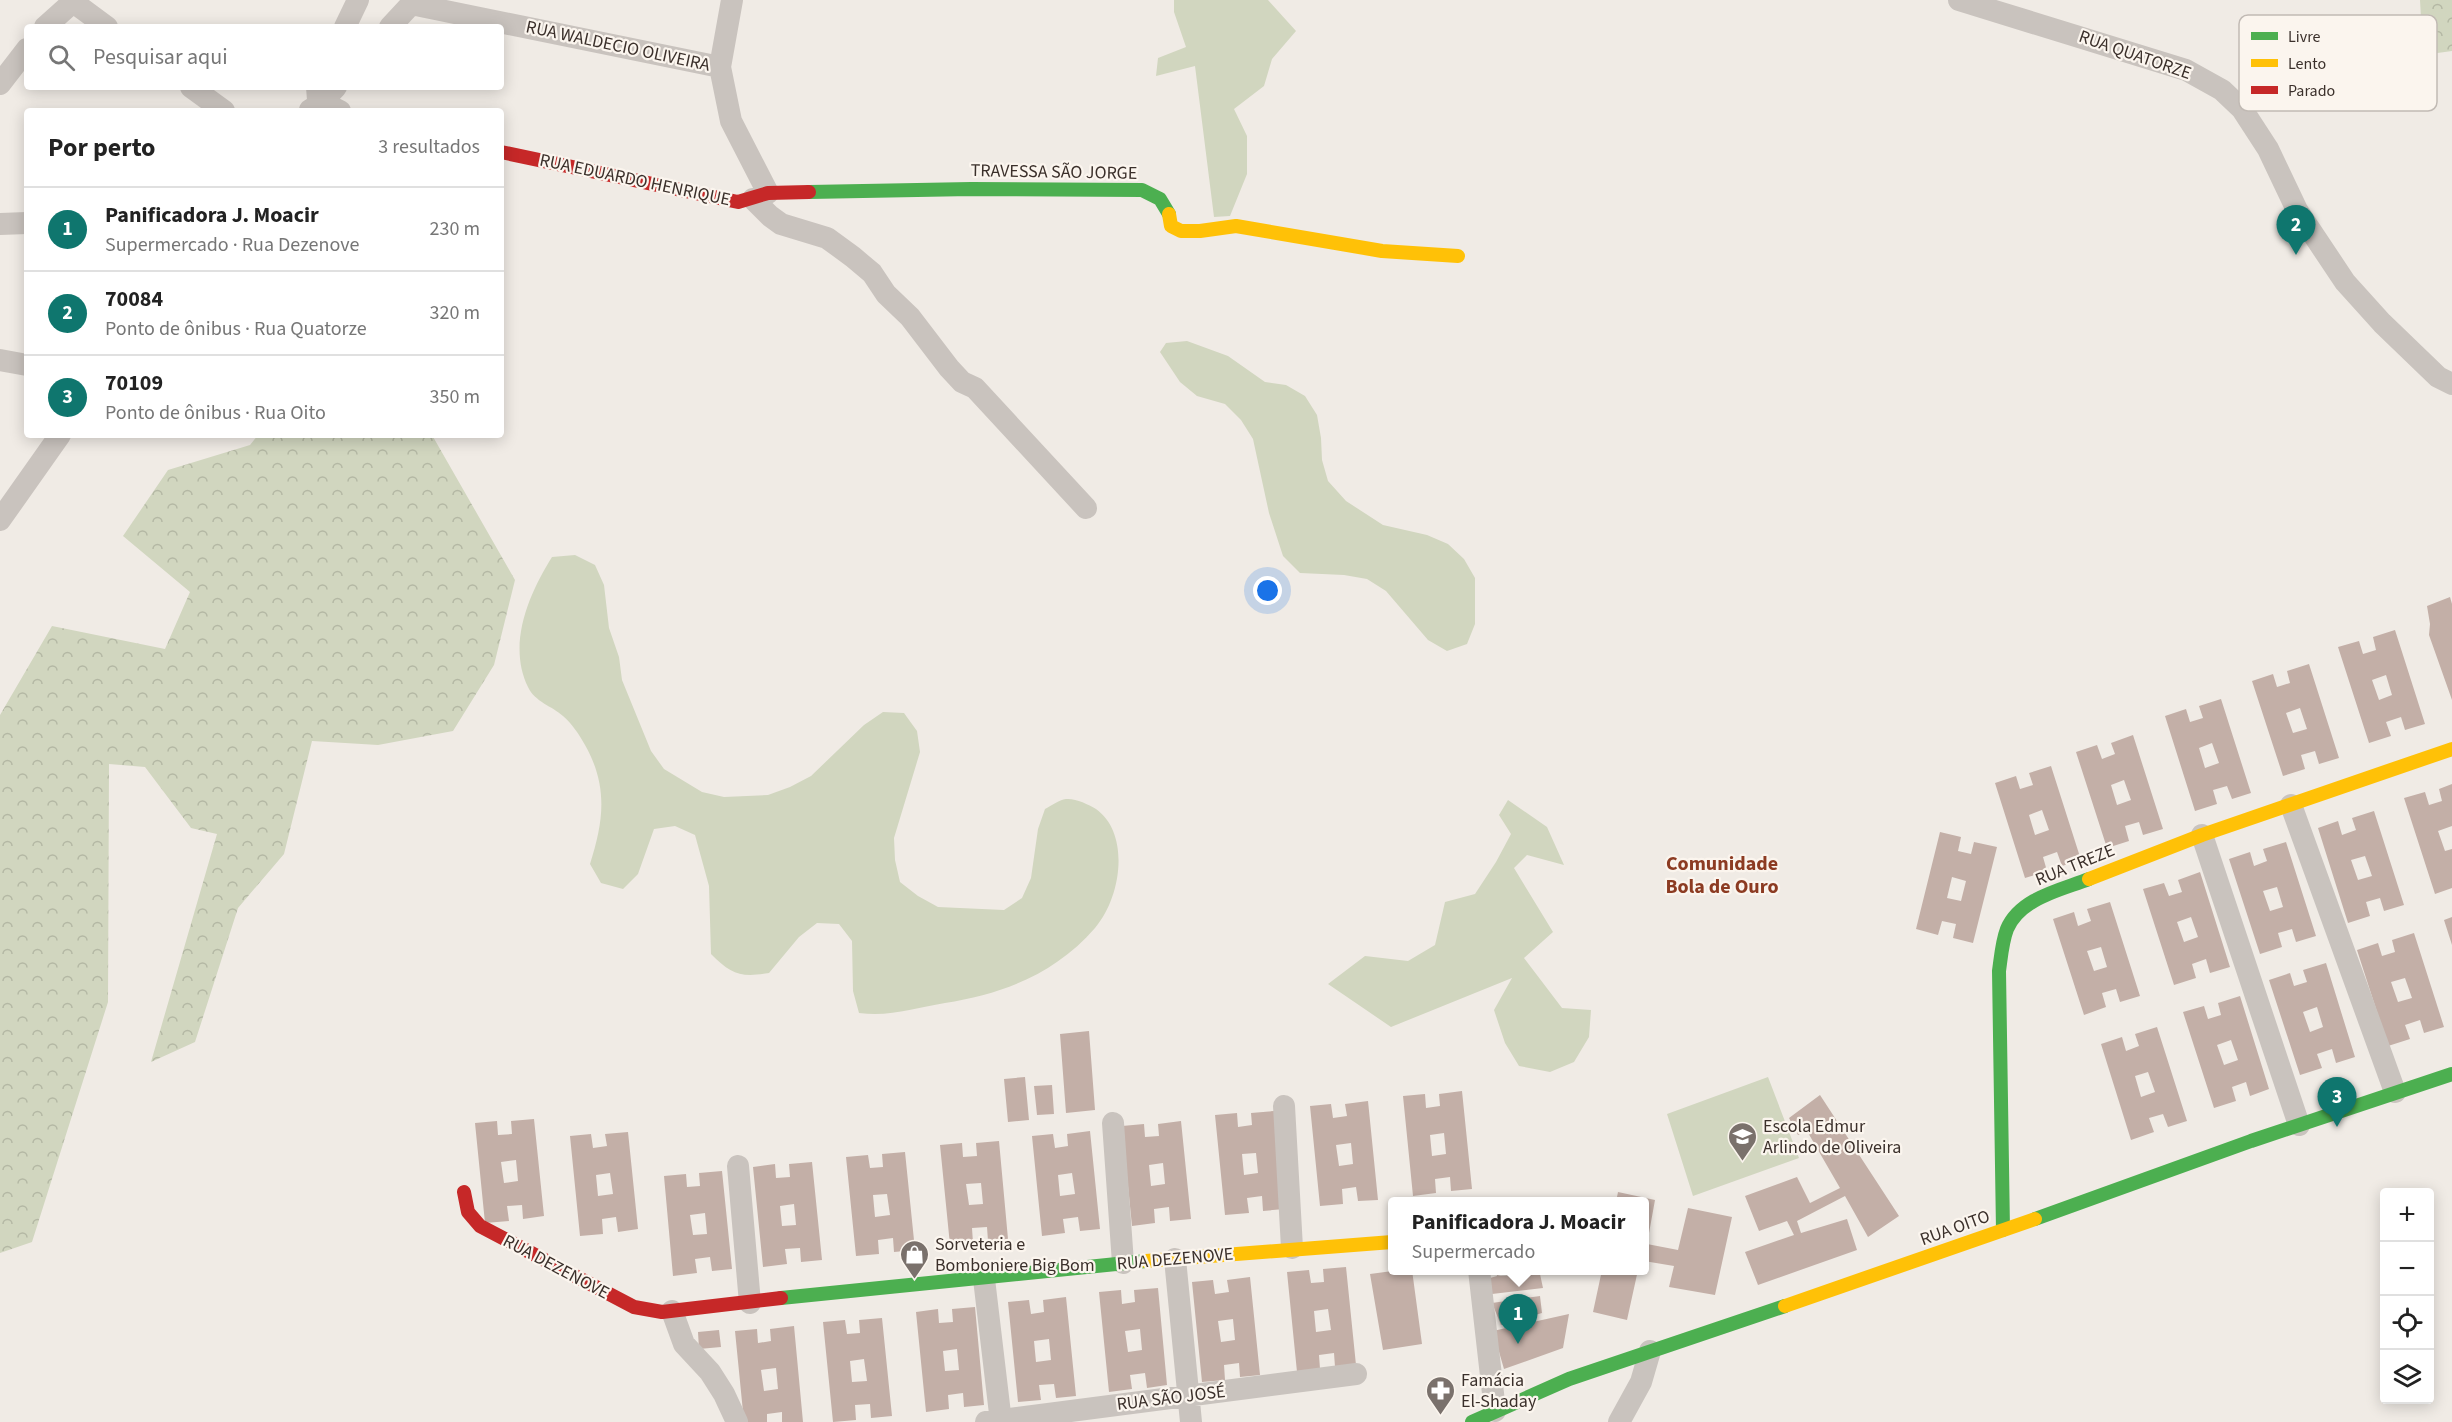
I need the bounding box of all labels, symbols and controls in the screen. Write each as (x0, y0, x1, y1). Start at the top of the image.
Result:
street label: RUA WALDECIO OLIVEIRA (524, 14, 713, 78)
legend (2239, 15, 2437, 111)
search box (24, 24, 504, 90)
street label: RUA QUATORZE (2075, 24, 2195, 86)
text: Livre (2288, 26, 2321, 48)
icon: search (45, 41, 78, 74)
text: Pesquisar aqui (93, 41, 228, 73)
text: Lento (2288, 53, 2326, 75)
text: Parado (2288, 80, 2335, 102)
text: Por perto (48, 129, 156, 166)
text: 3 resultados (378, 133, 480, 161)
street label: RUA EDUARDO HENRIQUE (537, 148, 733, 212)
street label: TRAVESSA SÃO JORGE (970, 158, 1138, 186)
text: Panificadora J. Moacir (105, 199, 319, 231)
pin: 2 (2276, 206, 2316, 255)
text: 1 (62, 215, 73, 243)
text: 230 m (430, 215, 480, 243)
text: Supermercado · Rua Dezenove (105, 231, 359, 259)
text: 70084 (105, 283, 163, 315)
text: 2 (62, 299, 73, 327)
text: 320 m (430, 299, 480, 327)
text: Ponto de ônibus · Rua Quatorze (105, 315, 367, 343)
text: 70109 (105, 367, 163, 399)
text: 3 (62, 383, 73, 411)
text: 350 m (430, 383, 480, 411)
text: Ponto de ônibus · Rua Oito (105, 399, 326, 427)
your location (1253, 576, 1282, 605)
street label: RUA TREZE (2032, 838, 2118, 892)
district label: Comunidade Bola de Ouro (1665, 850, 1779, 901)
pin: 3 (2318, 1078, 2356, 1127)
place label: Escola Edmur Arlindo de Oliveira (1763, 1114, 1901, 1160)
school or university icon: Escola Edmur Arlindo de Oliveira (1726, 1120, 1758, 1162)
map controls (2380, 1188, 2434, 1404)
button: + (2380, 1188, 2434, 1242)
popup (1388, 1197, 1649, 1275)
street label: RUA OITO (1917, 1204, 1994, 1252)
text: Panificadora J. Moacir (1412, 1206, 1625, 1238)
street label: RUA DEZENOVE (499, 1229, 613, 1305)
place label: Sorveteria e Bomboniere Big Bom (935, 1232, 1095, 1278)
shop icon: Sorveteria e Bomboniere Big Bom (898, 1238, 930, 1280)
text: Supermercado (1412, 1238, 1535, 1266)
street label: RUA DEZENOVE (1116, 1241, 1234, 1277)
button: − (2380, 1242, 2434, 1296)
pin: 1 (1498, 1294, 1538, 1344)
button: locate (2380, 1296, 2434, 1350)
button: layers (2380, 1350, 2434, 1404)
place label: Famácia El-Shaday (1461, 1368, 1537, 1414)
pharmacy icon: Famácia El-Shaday (1424, 1374, 1456, 1416)
street label: RUA SÃO JOSÉ (1115, 1379, 1227, 1417)

